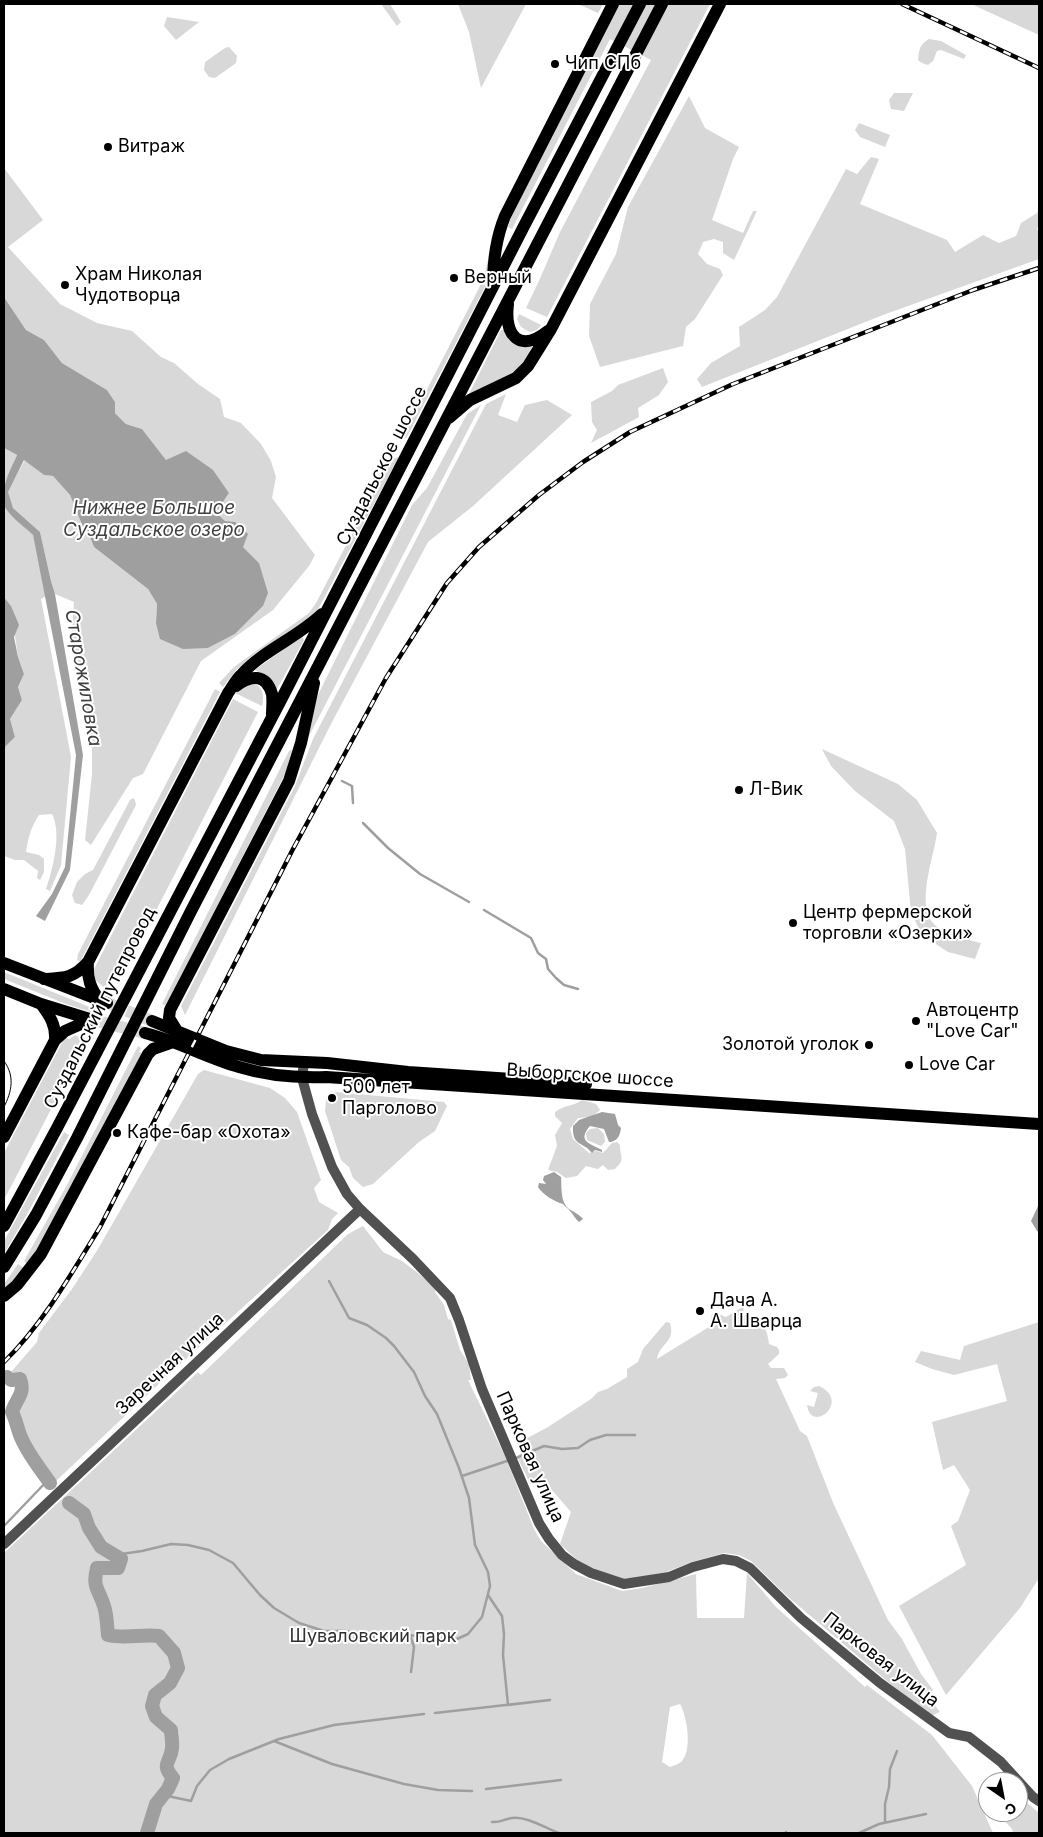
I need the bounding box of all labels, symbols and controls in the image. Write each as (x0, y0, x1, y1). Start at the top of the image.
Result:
place label: Чип СПб (565, 53, 641, 75)
marker: Чип СПб (549, 58, 561, 70)
place label: Витраж (118, 136, 185, 158)
marker: Витраж (102, 141, 114, 153)
place label: Храм Николая Чудотворца (75, 264, 202, 306)
place label: Верный (464, 267, 532, 289)
marker: Верный (448, 272, 460, 284)
marker: Храм Николая Чудотворца (59, 279, 71, 291)
street label: Суздальское шоссе (332, 383, 432, 549)
water label: Нижнее Большое Суздальское озеро (63, 497, 245, 541)
water label: Старожиловка (60, 608, 106, 748)
place label: Л-Вик (749, 779, 803, 801)
marker: Л-Вик (733, 784, 745, 796)
place label: Центр фермерской торговли «Озерки» (803, 902, 973, 944)
street label: Суздальский путепровод (40, 903, 160, 1113)
marker: Центр фермерской торговли «Озерки» (787, 917, 799, 929)
place label: Автоцентр "Love Car" (926, 1000, 1019, 1042)
marker: Автоцентр "Love Car" (910, 1015, 922, 1027)
place label: Золотой уголок (722, 1034, 859, 1056)
marker: Золотой уголок (863, 1039, 875, 1051)
place label: Love Car (919, 1054, 995, 1076)
street label: Выборгское шоссе (506, 1059, 674, 1093)
marker: Love Car (903, 1059, 915, 1071)
place label: 500 лет Парголово (342, 1077, 437, 1120)
marker: 500 лет Парголово (326, 1092, 338, 1104)
place label: Кафе-бар «Охота» (127, 1122, 291, 1144)
marker: Кафе-бар «Охота» (111, 1127, 123, 1139)
place label: Дача А. А. Шварца (710, 1290, 802, 1332)
marker: Дача А. А. Шварца (694, 1305, 706, 1317)
street label: Заречная улица (111, 1308, 229, 1420)
street label: Парковая улица (491, 1388, 569, 1526)
street label: Парковая улица (819, 1608, 943, 1712)
park label: Шуваловский парк (290, 1626, 456, 1648)
north arrow (978, 1772, 1028, 1822)
text: С (1002, 1799, 1020, 1819)

